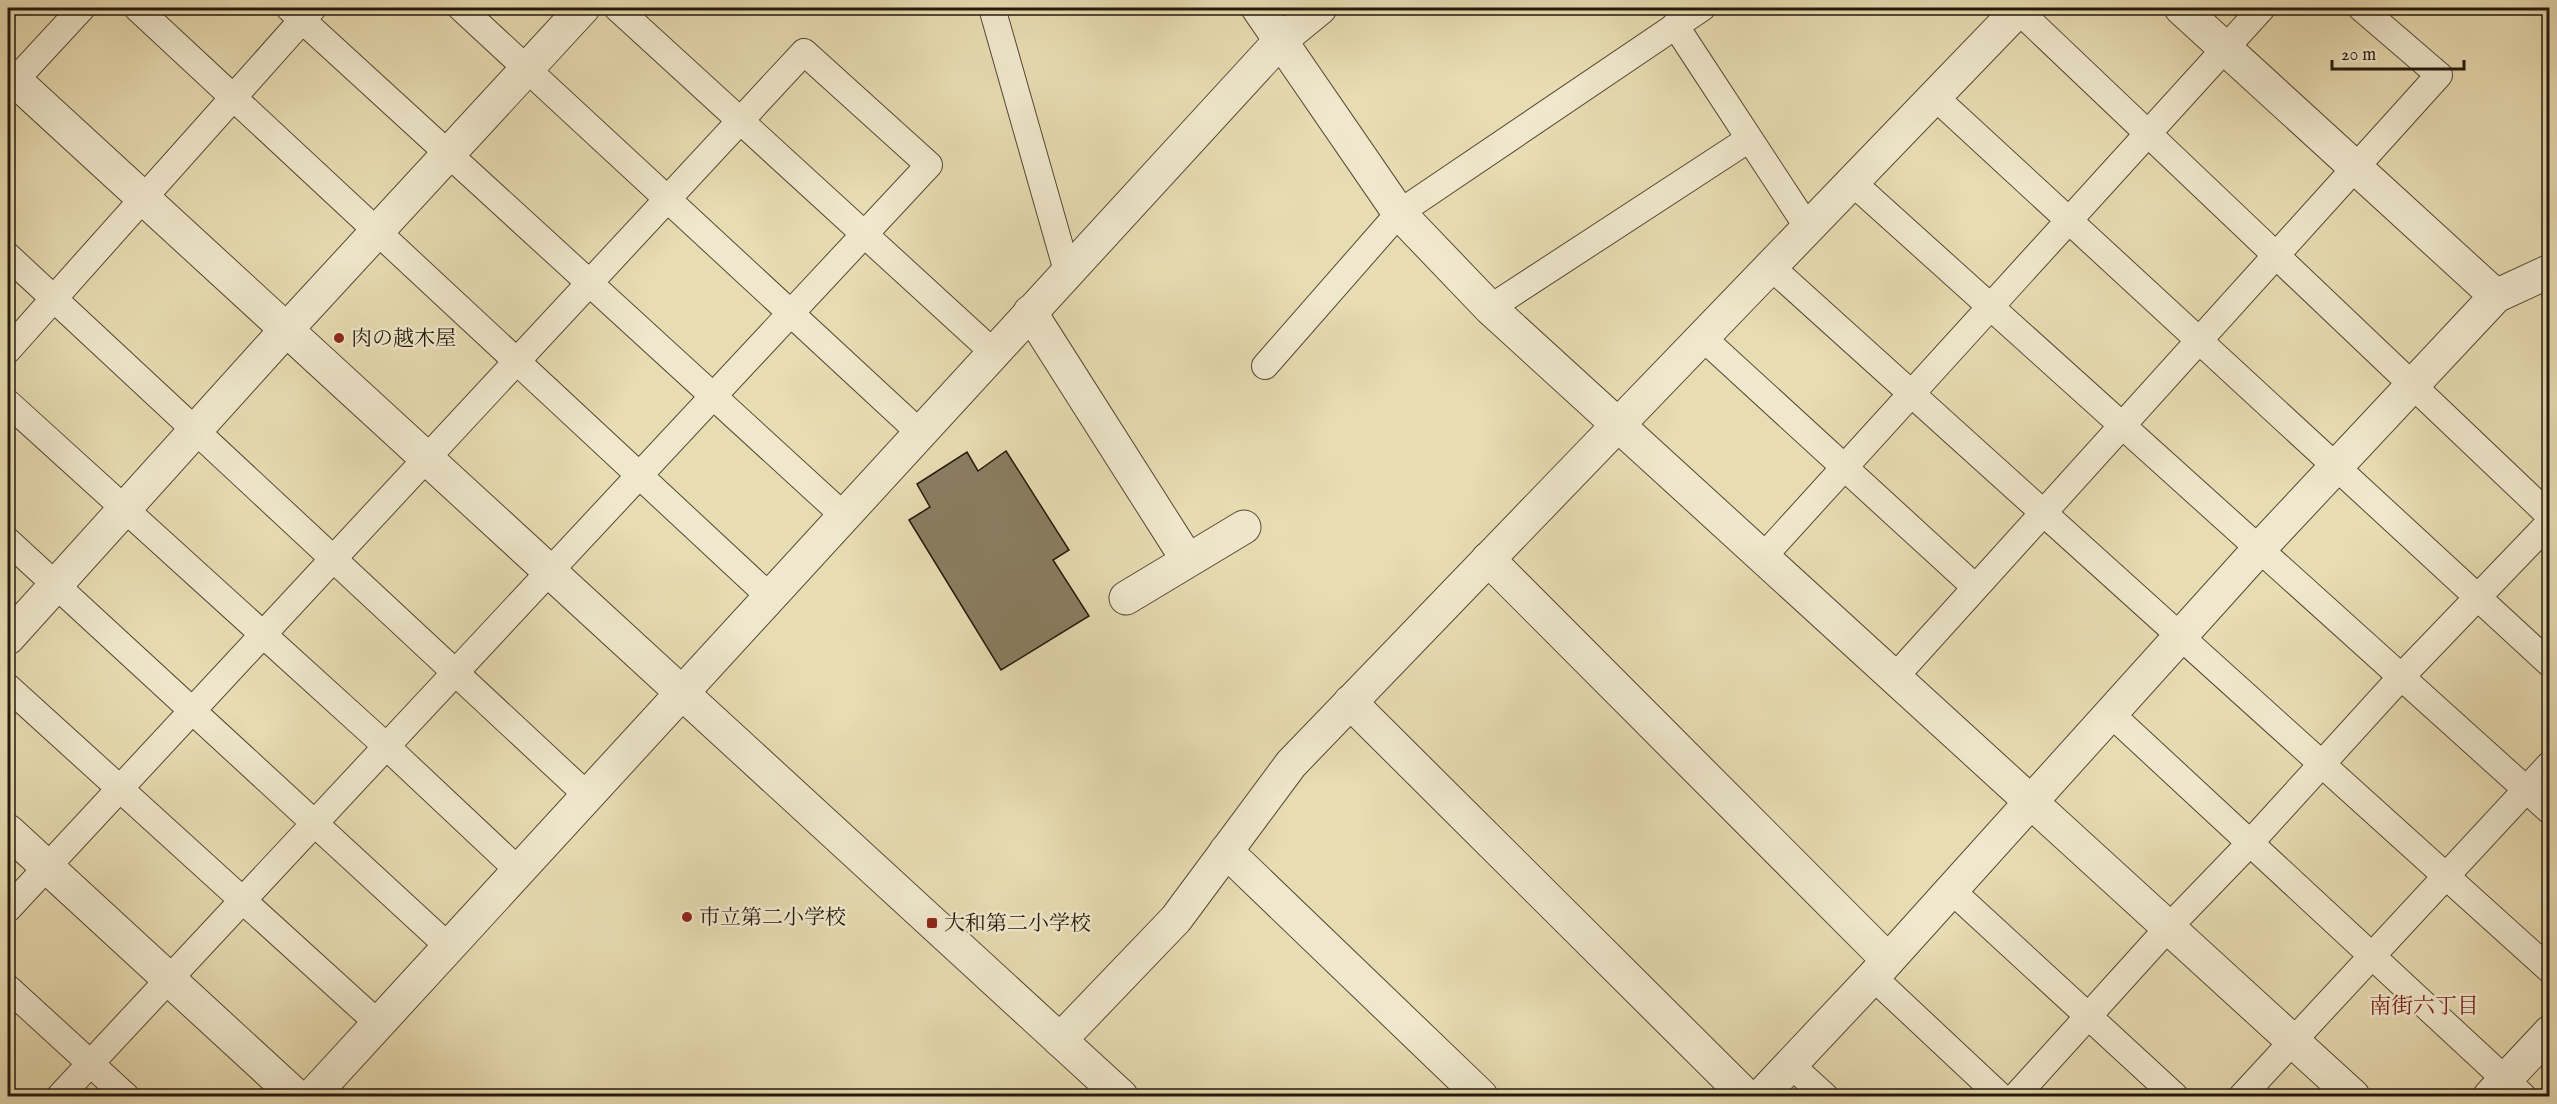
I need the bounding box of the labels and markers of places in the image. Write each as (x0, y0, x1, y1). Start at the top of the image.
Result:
place label: 肉の越木屋 (351, 326, 456, 353)
marker: 肉の越木屋 (332, 331, 346, 345)
place label: 市立第二小学校 (699, 905, 846, 932)
marker: 市立第二小学校 (680, 910, 694, 924)
place label: 大和第二小学校 (944, 911, 1091, 938)
marker: 大和第二小学校 (925, 916, 939, 930)

